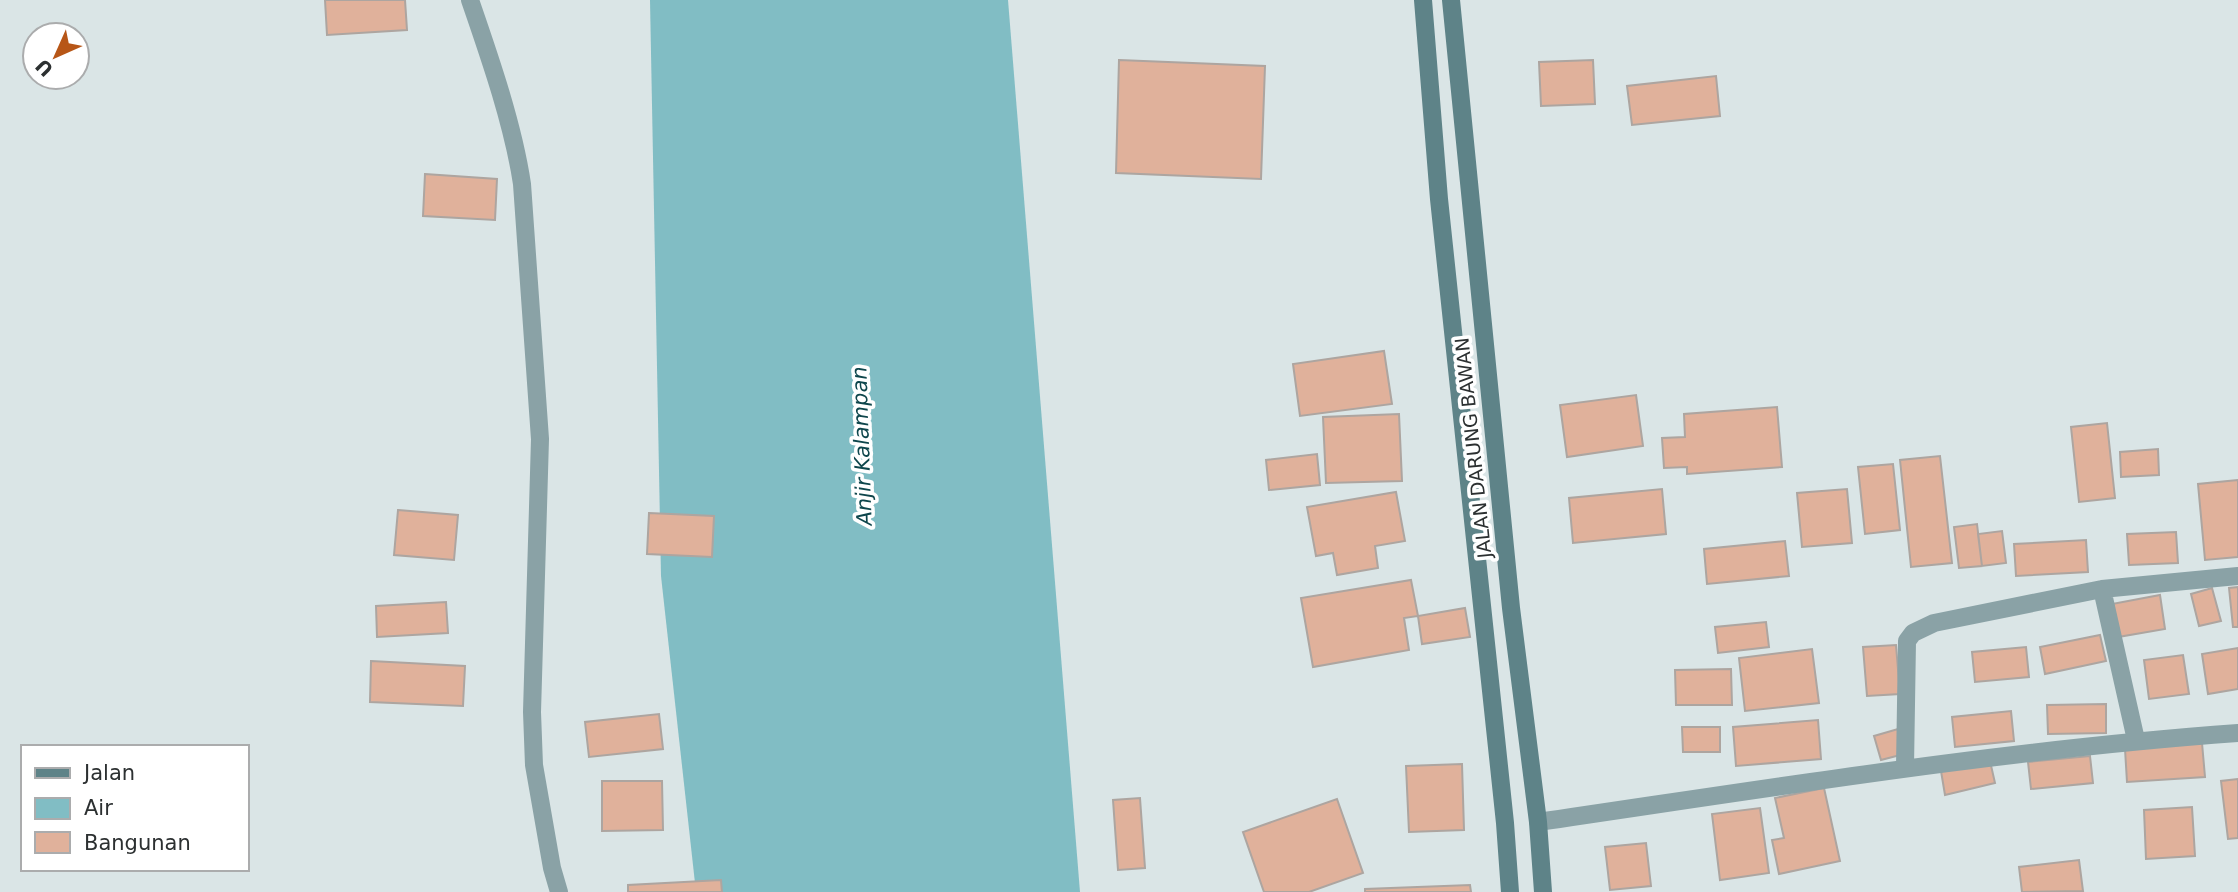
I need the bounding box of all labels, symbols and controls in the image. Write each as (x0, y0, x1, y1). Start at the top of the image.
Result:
north arrow (21, 21, 91, 91)
text: U (31, 55, 57, 81)
street label: JALAN DARUNG BAWAN (1450, 337, 1496, 560)
water label: Anjir Kalampan (847, 366, 877, 528)
legend (21, 745, 248, 871)
text: Jalan (82, 761, 135, 785)
text: Air (84, 796, 113, 820)
text: Bangunan (84, 831, 191, 855)

